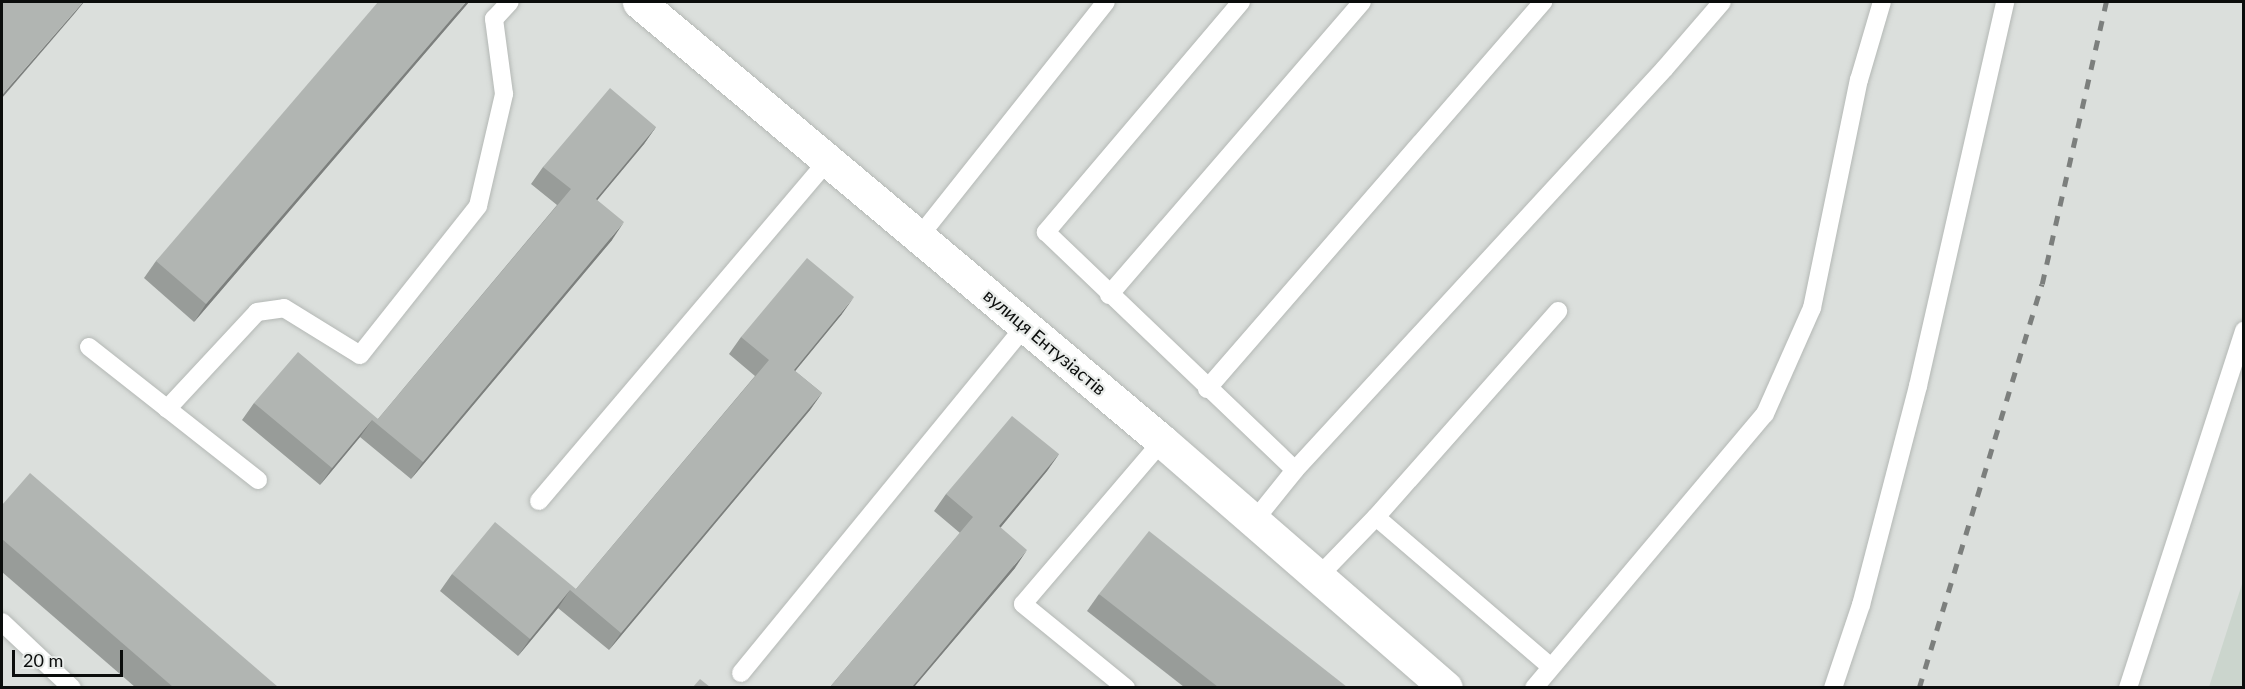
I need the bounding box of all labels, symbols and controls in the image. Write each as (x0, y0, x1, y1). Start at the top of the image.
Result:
street label: вулиця Ентузіастів (979, 284, 1111, 400)
scale bar (15, 638, 126, 676)
text: 20 m (23, 649, 63, 671)

